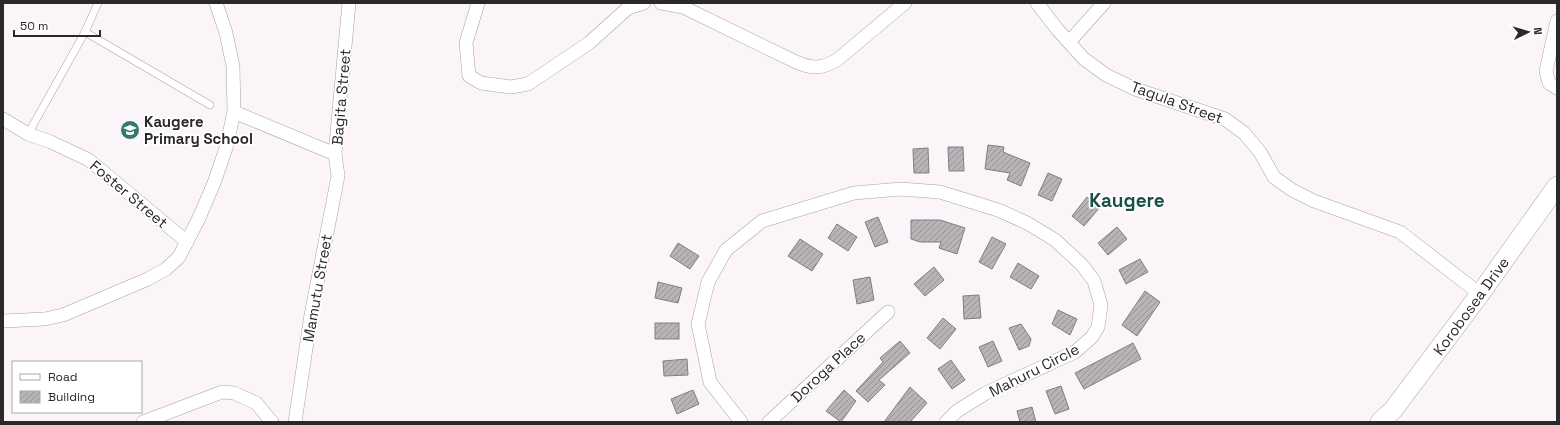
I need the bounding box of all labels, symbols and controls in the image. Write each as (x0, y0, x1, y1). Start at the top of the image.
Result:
scale bar (14, 12, 100, 38)
north arrow (1508, 12, 1548, 52)
text: 50 m (20, 18, 48, 34)
text: N (1531, 27, 1545, 35)
street label: Bagita Street (327, 48, 355, 146)
street label: Tagula Street (1128, 77, 1226, 128)
place label: Kaugere Primary School (144, 112, 253, 148)
school or university icon: Kaugere Primary School (119, 119, 141, 141)
street label: Foster Street (86, 156, 172, 232)
district label: Kaugere (1089, 188, 1165, 213)
street label: Mamutu Street (298, 232, 336, 343)
street label: Korobosea Drive (1429, 253, 1513, 359)
street label: Doroga Place (787, 328, 869, 406)
street label: Mahuru Circle (986, 339, 1082, 401)
legend (12, 361, 142, 413)
text: Road (48, 369, 77, 385)
text: Building (48, 389, 95, 405)

